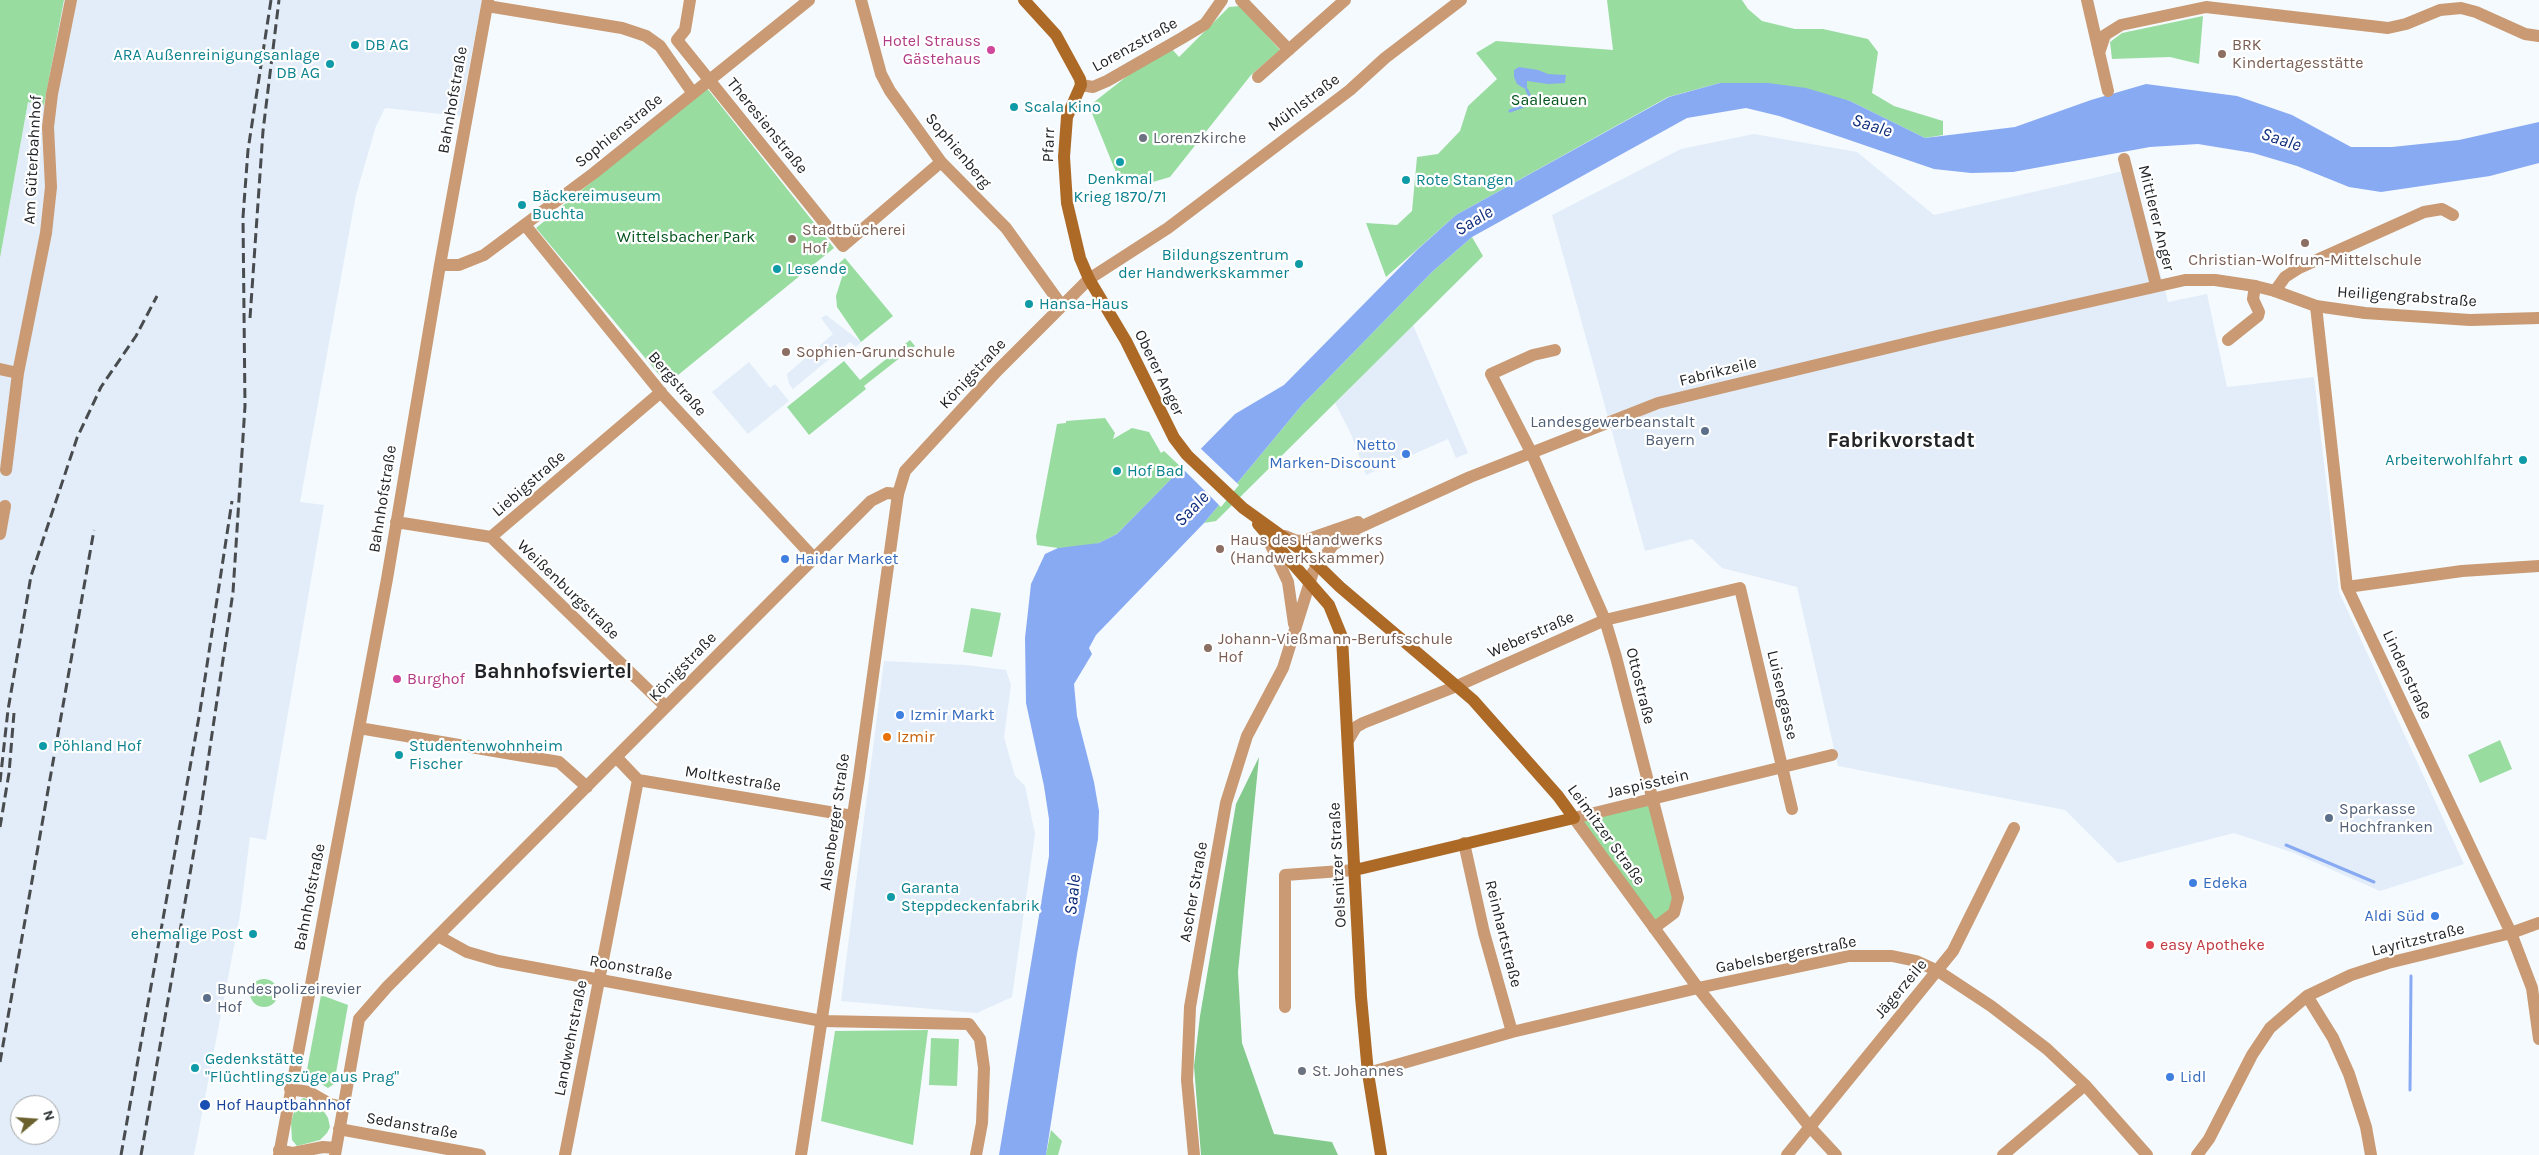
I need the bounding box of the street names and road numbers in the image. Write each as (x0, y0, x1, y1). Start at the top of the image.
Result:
street label: Lorenzstraße (1089, 14, 1181, 76)
street label: Bahnhofstraße (434, 45, 472, 155)
street label: Mühlstraße (1265, 70, 1343, 136)
street label: Theresienstraße (722, 74, 812, 178)
street label: Sophienstraße (571, 90, 667, 172)
street label: Am Güterbahnhof (20, 95, 46, 225)
street label: Sophienberg (921, 109, 995, 193)
street label: Pfarr (1039, 127, 1059, 163)
street label: Mittlerer Anger (2134, 163, 2178, 273)
street label: Heiligengrabstraße (2337, 283, 2477, 311)
street label: Oberer Anger (1130, 327, 1188, 419)
street label: Königstraße (936, 335, 1010, 413)
street label: Bergstraße (644, 348, 710, 420)
street label: Fabrikzeile (1677, 353, 1759, 391)
street label: Bahnhofstraße (365, 444, 401, 554)
street label: Liebigstraße (488, 447, 570, 521)
street label: Weißenburgstraße (513, 536, 623, 644)
street label: Weberstraße (1485, 607, 1577, 663)
street label: Lindenstraße (2378, 627, 2436, 723)
street label: Königstraße (645, 628, 721, 706)
street label: Ottostraße (1621, 646, 1659, 726)
street label: Luisengasse (1762, 648, 1802, 742)
street label: Alsenberger Straße (816, 752, 854, 892)
street label: Moltkestraße (684, 762, 782, 796)
street label: Jaspisstein (1605, 765, 1691, 803)
street label: Leimitzer Straße (1563, 781, 1649, 889)
street label: Oelsnitzer Straße (1325, 802, 1351, 928)
street label: Ascher Straße (1176, 840, 1212, 944)
street label: Bahnhofstraße (290, 842, 330, 952)
street label: Reinhartstraße (1480, 878, 1526, 990)
street label: Layritzstraße (2370, 919, 2466, 961)
street label: Gabelsbergerstraße (1714, 932, 1858, 978)
street label: Roonstraße (588, 951, 674, 985)
street label: Jägerzeile (1871, 955, 1931, 1023)
street label: Landwehrstraße (550, 978, 592, 1098)
street label: Sedanstraße (365, 1108, 459, 1144)

